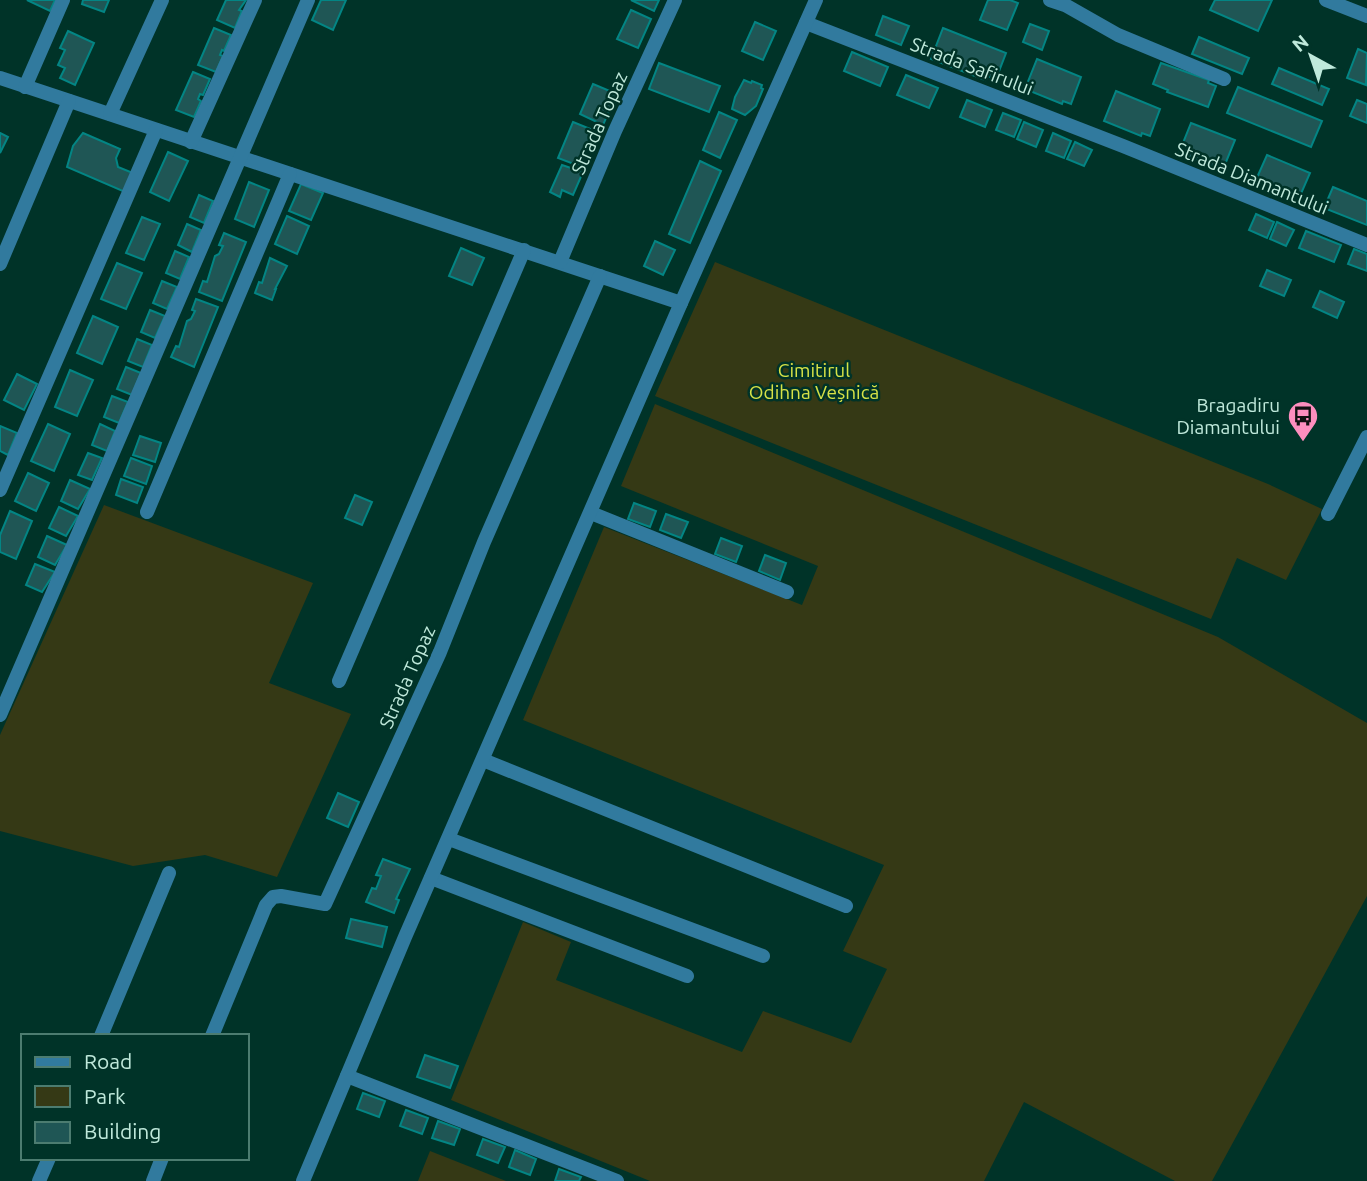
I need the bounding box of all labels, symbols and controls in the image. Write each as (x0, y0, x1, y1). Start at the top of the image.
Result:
north arrow (1276, 21, 1346, 91)
text: N (1288, 30, 1313, 56)
street label: Strada Safirului (908, 32, 1036, 100)
street label: Strada Topaz (567, 68, 632, 178)
street label: Strada Diamantului (1172, 137, 1332, 219)
park label: Cimitirul Odihna Veșnică (749, 359, 879, 403)
place label: Bragadiru Diamantului (1176, 394, 1280, 438)
bus stop icon: Bragadiru Diamantului (1286, 399, 1320, 443)
street label: Strada Topaz (375, 622, 440, 732)
legend (21, 1034, 248, 1160)
text: Road (84, 1049, 132, 1073)
text: Park (84, 1084, 126, 1108)
text: Building (84, 1119, 161, 1143)

